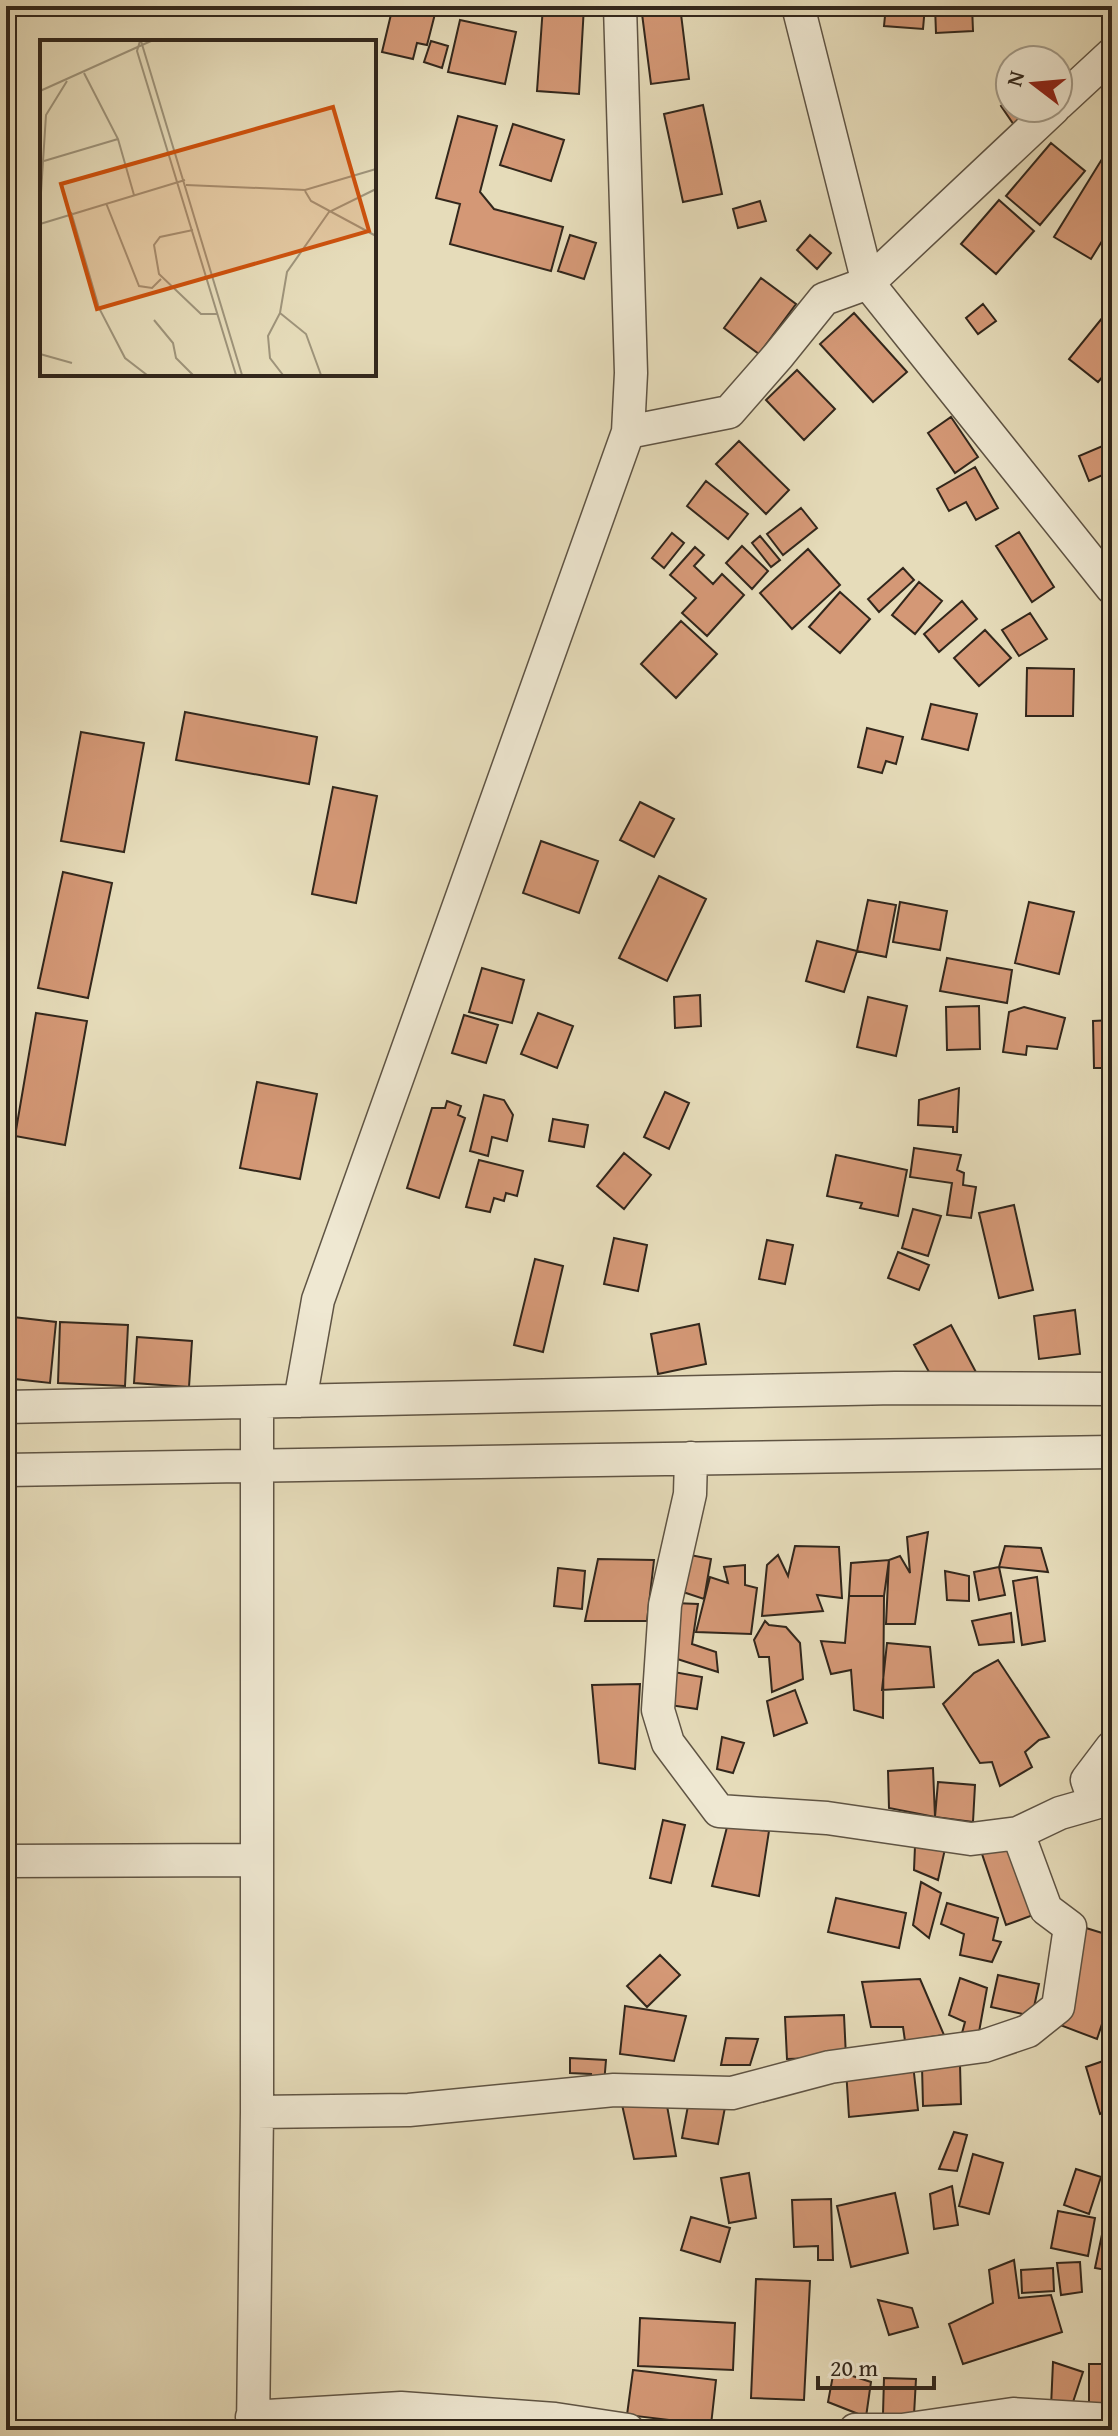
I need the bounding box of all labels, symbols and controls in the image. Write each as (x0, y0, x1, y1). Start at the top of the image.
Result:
inset map (40, 40, 376, 376)
north arrow (994, 44, 1074, 124)
text: N (997, 67, 1032, 90)
scale bar (818, 2340, 934, 2390)
text: 20 m (830, 2350, 878, 2385)

